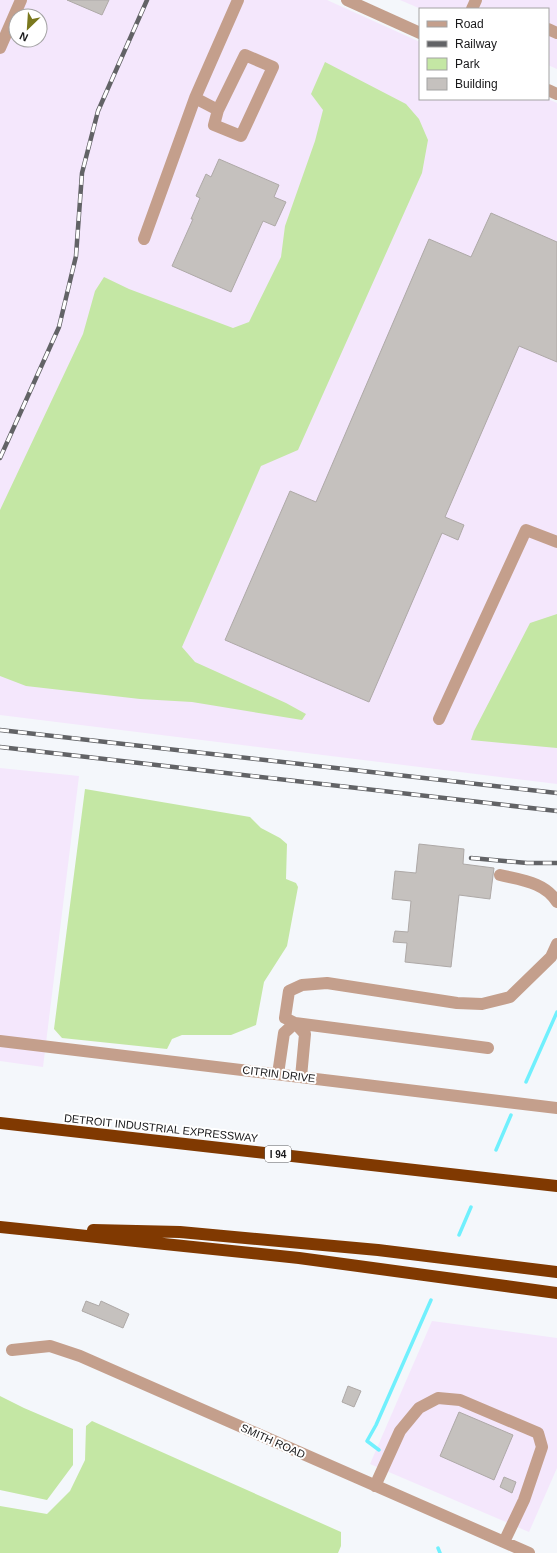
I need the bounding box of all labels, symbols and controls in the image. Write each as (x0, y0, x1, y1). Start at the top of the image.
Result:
north arrow (8, 8, 48, 48)
legend (419, 8, 549, 100)
text: Road (455, 17, 484, 31)
text: N (18, 30, 30, 44)
text: Railway (455, 37, 497, 51)
text: Park (455, 57, 481, 71)
text: Building (455, 77, 498, 91)
street label: CITRIN DRIVE (242, 1064, 316, 1084)
street label: DETROIT INDUSTRIAL EXPRESSWAY (63, 1112, 259, 1144)
road number: I 94 (265, 1146, 291, 1162)
street label: SMITH ROAD (239, 1421, 307, 1461)

